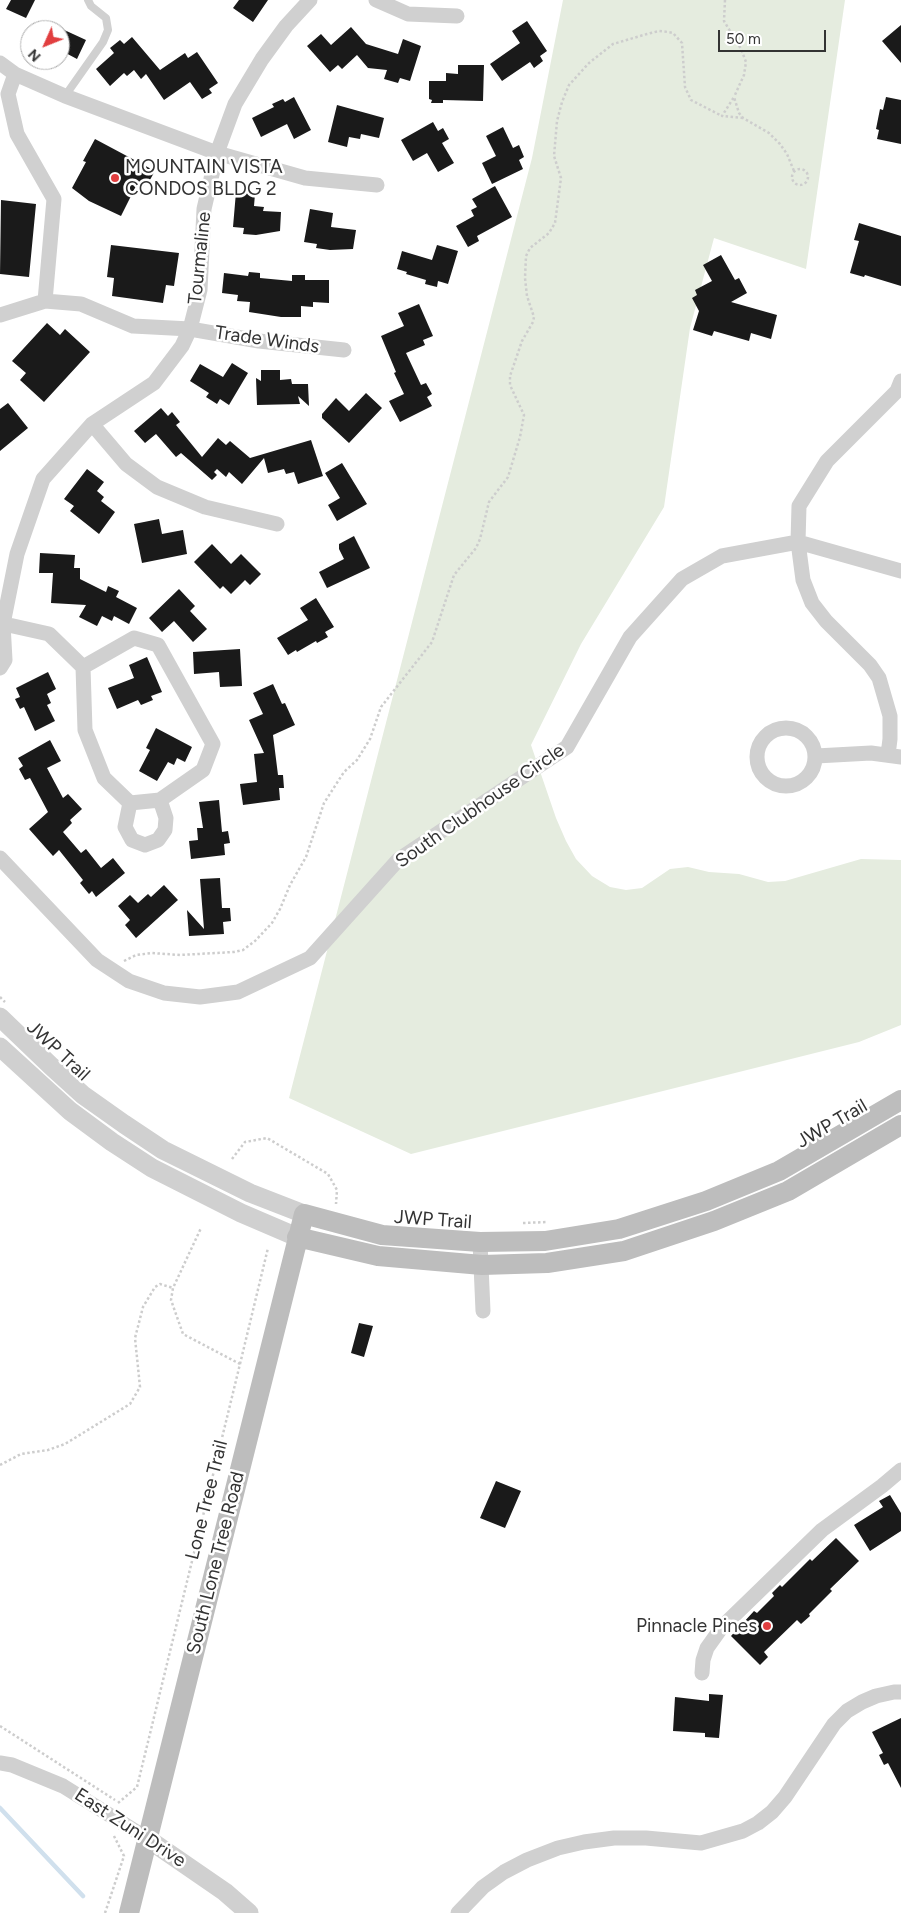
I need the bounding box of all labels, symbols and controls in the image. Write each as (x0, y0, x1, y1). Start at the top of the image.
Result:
north arrow (20, 20, 70, 70)
scale bar (721, 20, 828, 52)
text: 50 m (726, 30, 761, 48)
text: N (25, 45, 44, 65)
place label: MOUNTAIN VISTA CONDOS BLDG 2 (125, 156, 283, 200)
marker: MOUNTAIN VISTA CONDOS BLDG 2 (109, 172, 121, 184)
street label: Tourmaline (184, 211, 216, 305)
street label: Trade Winds (213, 321, 321, 359)
street label: South Clubhouse Circle (391, 739, 569, 873)
street label: JWP Trail (22, 1016, 94, 1086)
street label: JWP Trail (793, 1095, 871, 1153)
street label: JWP Trail (393, 1206, 473, 1234)
street label: Lone Tree Trail (181, 1438, 233, 1562)
street label: South Lone Tree Road (182, 1469, 250, 1657)
place label: Pinnacle Pines (636, 1615, 757, 1637)
marker: Pinnacle Pines (761, 1620, 773, 1632)
street label: East Zuni Drive (70, 1784, 190, 1872)

